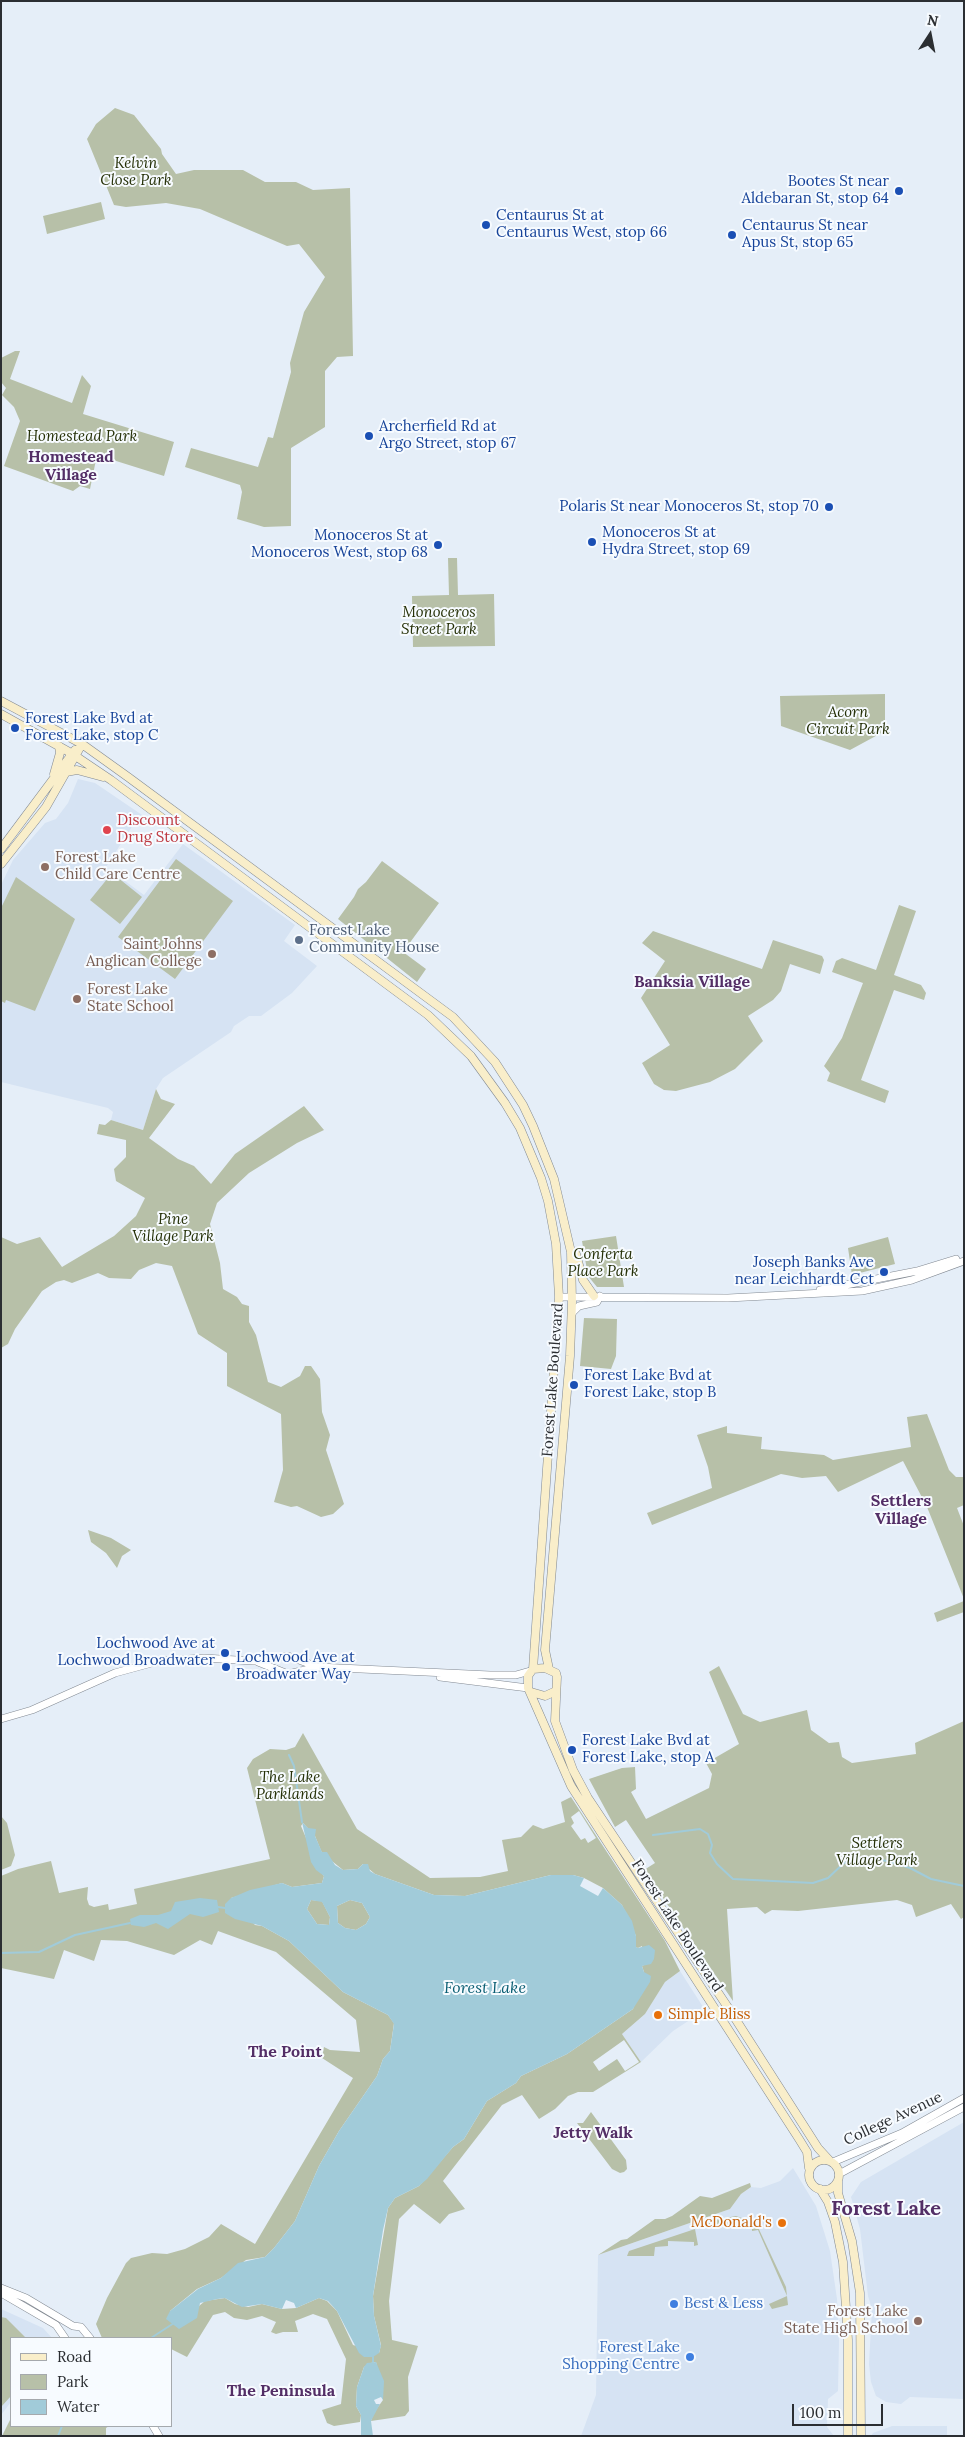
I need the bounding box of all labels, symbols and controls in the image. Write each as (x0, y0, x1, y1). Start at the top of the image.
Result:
north arrow (905, 10, 955, 60)
text: N (926, 10, 940, 30)
park label: Kelvin Close Park (100, 155, 172, 190)
place label: Bootes St near Aldebaran St, stop 64 (742, 173, 889, 208)
marker: Bootes St near Aldebaran St, stop 64 (893, 185, 905, 197)
place label: Centaurus St at Centaurus West, stop 66 (496, 207, 667, 242)
place label: Centaurus St near Apus St, stop 65 (742, 217, 868, 252)
marker: Centaurus St at Centaurus West, stop 66 (480, 219, 492, 231)
marker: Centaurus St near Apus St, stop 65 (726, 229, 738, 241)
place label: Archerfield Rd at Argo Street, stop 67 (379, 418, 516, 453)
park label: Homestead Park (27, 428, 137, 446)
marker: Archerfield Rd at Argo Street, stop 67 (363, 430, 375, 442)
district label: Homestead Village (28, 447, 114, 485)
place label: Polaris St near Monoceros St, stop 70 (559, 498, 819, 516)
marker: Polaris St near Monoceros St, stop 70 (823, 501, 835, 513)
place label: Monoceros St at Hydra Street, stop 69 (602, 524, 750, 559)
place label: Monoceros St at Monoceros West, stop 68 (251, 527, 428, 562)
marker: Monoceros St at Hydra Street, stop 69 (586, 536, 598, 548)
marker: Monoceros St at Monoceros West, stop 68 (432, 539, 444, 551)
park label: Monoceros Street Park (401, 604, 477, 639)
park label: Acorn Circuit Park (806, 704, 890, 739)
place label: Forest Lake Bvd at Forest Lake, stop C (25, 710, 158, 745)
marker: Forest Lake Bvd at Forest Lake, stop C (9, 722, 21, 734)
place label: Discount Drug Store (117, 812, 193, 847)
marker: Discount Drug Store (101, 824, 113, 836)
place label: Forest Lake Child Care Centre (55, 849, 180, 884)
marker: Forest Lake Child Care Centre (39, 861, 51, 873)
place label: Forest Lake Community House (309, 922, 439, 957)
marker: Forest Lake Community House (293, 934, 305, 946)
place label: Saint Johns Anglican College (86, 936, 202, 971)
marker: Saint Johns Anglican College (206, 948, 218, 960)
district label: Banksia Village (634, 972, 750, 992)
place label: Forest Lake State School (87, 981, 174, 1016)
marker: Forest Lake State School (71, 993, 83, 1005)
park label: Pine Village Park (132, 1211, 214, 1246)
park label: Conferta Place Park (567, 1246, 639, 1281)
place label: Joseph Banks Ave near Leichhardt Cct (735, 1254, 874, 1289)
marker: Joseph Banks Ave near Leichhardt Cct (878, 1266, 890, 1278)
street label: Forest Lake Boulevard (539, 1302, 567, 1458)
place label: Forest Lake Bvd at Forest Lake, stop B (584, 1367, 716, 1402)
marker: Forest Lake Bvd at Forest Lake, stop B (568, 1379, 580, 1391)
district label: Settlers Village (871, 1491, 931, 1529)
place label: Lochwood Ave at Lochwood Broadwater (57, 1635, 215, 1670)
marker: Lochwood Ave at Lochwood Broadwater (219, 1647, 231, 1659)
place label: Lochwood Ave at Broadwater Way (236, 1649, 355, 1684)
marker: Lochwood Ave at Broadwater Way (220, 1661, 232, 1673)
place label: Forest Lake Bvd at Forest Lake, stop A (582, 1732, 714, 1767)
marker: Forest Lake Bvd at Forest Lake, stop A (566, 1744, 578, 1756)
park label: The Lake Parklands (256, 1769, 324, 1804)
park label: Settlers Village Park (836, 1835, 918, 1870)
street label: Forest Lake Boulevard (627, 1856, 727, 1996)
water label: Forest Lake (444, 1978, 526, 1998)
place label: Simple Bliss (668, 2006, 751, 2024)
marker: Simple Bliss (652, 2009, 664, 2021)
district label: The Point (248, 2042, 322, 2062)
street label: College Avenue (841, 2088, 945, 2150)
district label: Jetty Walk (553, 2123, 633, 2143)
district label: Forest Lake (831, 2197, 941, 2221)
place label: McDonald's (691, 2214, 772, 2232)
marker: McDonald's (776, 2217, 788, 2229)
place label: Best & Less (684, 2295, 763, 2313)
marker: Best & Less (668, 2298, 680, 2310)
place label: Forest Lake State High School (784, 2303, 908, 2338)
marker: Forest Lake State High School (912, 2315, 924, 2327)
legend (10, 2337, 172, 2427)
place label: Forest Lake Shopping Centre (562, 2339, 680, 2374)
text: Road (57, 2347, 92, 2366)
marker: Forest Lake Shopping Centre (684, 2351, 696, 2363)
text: Park (57, 2372, 88, 2391)
district label: The Peninsula (227, 2381, 335, 2401)
scale bar (795, 2394, 886, 2426)
text: Water (57, 2397, 99, 2416)
text: 100 m (800, 2403, 841, 2422)

